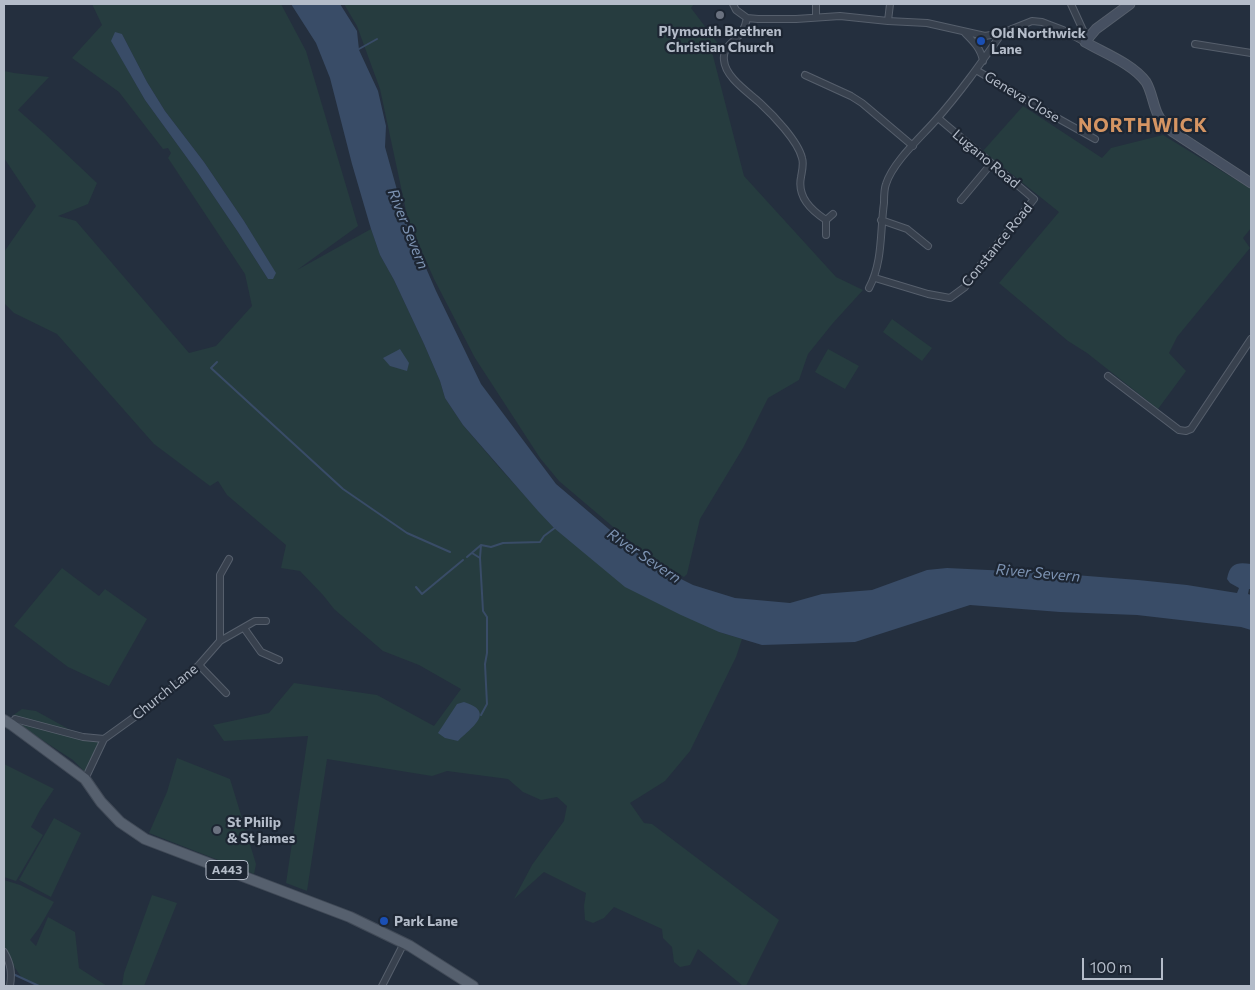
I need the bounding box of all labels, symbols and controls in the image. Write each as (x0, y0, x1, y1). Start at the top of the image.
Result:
marker: Plymouth Brethren Christian Church (714, 9, 726, 21)
place label: Plymouth Brethren Christian Church (658, 23, 782, 56)
place label: Old Northwick Lane (991, 25, 1086, 58)
marker: Old Northwick Lane (975, 35, 987, 47)
street label: Geneva Close (981, 68, 1063, 126)
district label: NORTHWICK (1077, 115, 1209, 137)
street label: Lugano Road (949, 126, 1023, 192)
water label: River Severn (384, 186, 432, 272)
street label: Constance Road (958, 200, 1036, 290)
water label: River Severn (604, 525, 684, 587)
water label: River Severn (995, 560, 1081, 586)
street label: Church Lane (129, 661, 201, 723)
place label: St Philip & St James (227, 814, 295, 846)
marker: St Philip & St James (211, 824, 223, 836)
road number: A443 (206, 860, 248, 880)
place label: Park Lane (394, 913, 458, 929)
marker: Park Lane (378, 915, 390, 927)
scale bar (1085, 948, 1166, 980)
text: 100 m (1090, 958, 1132, 976)

